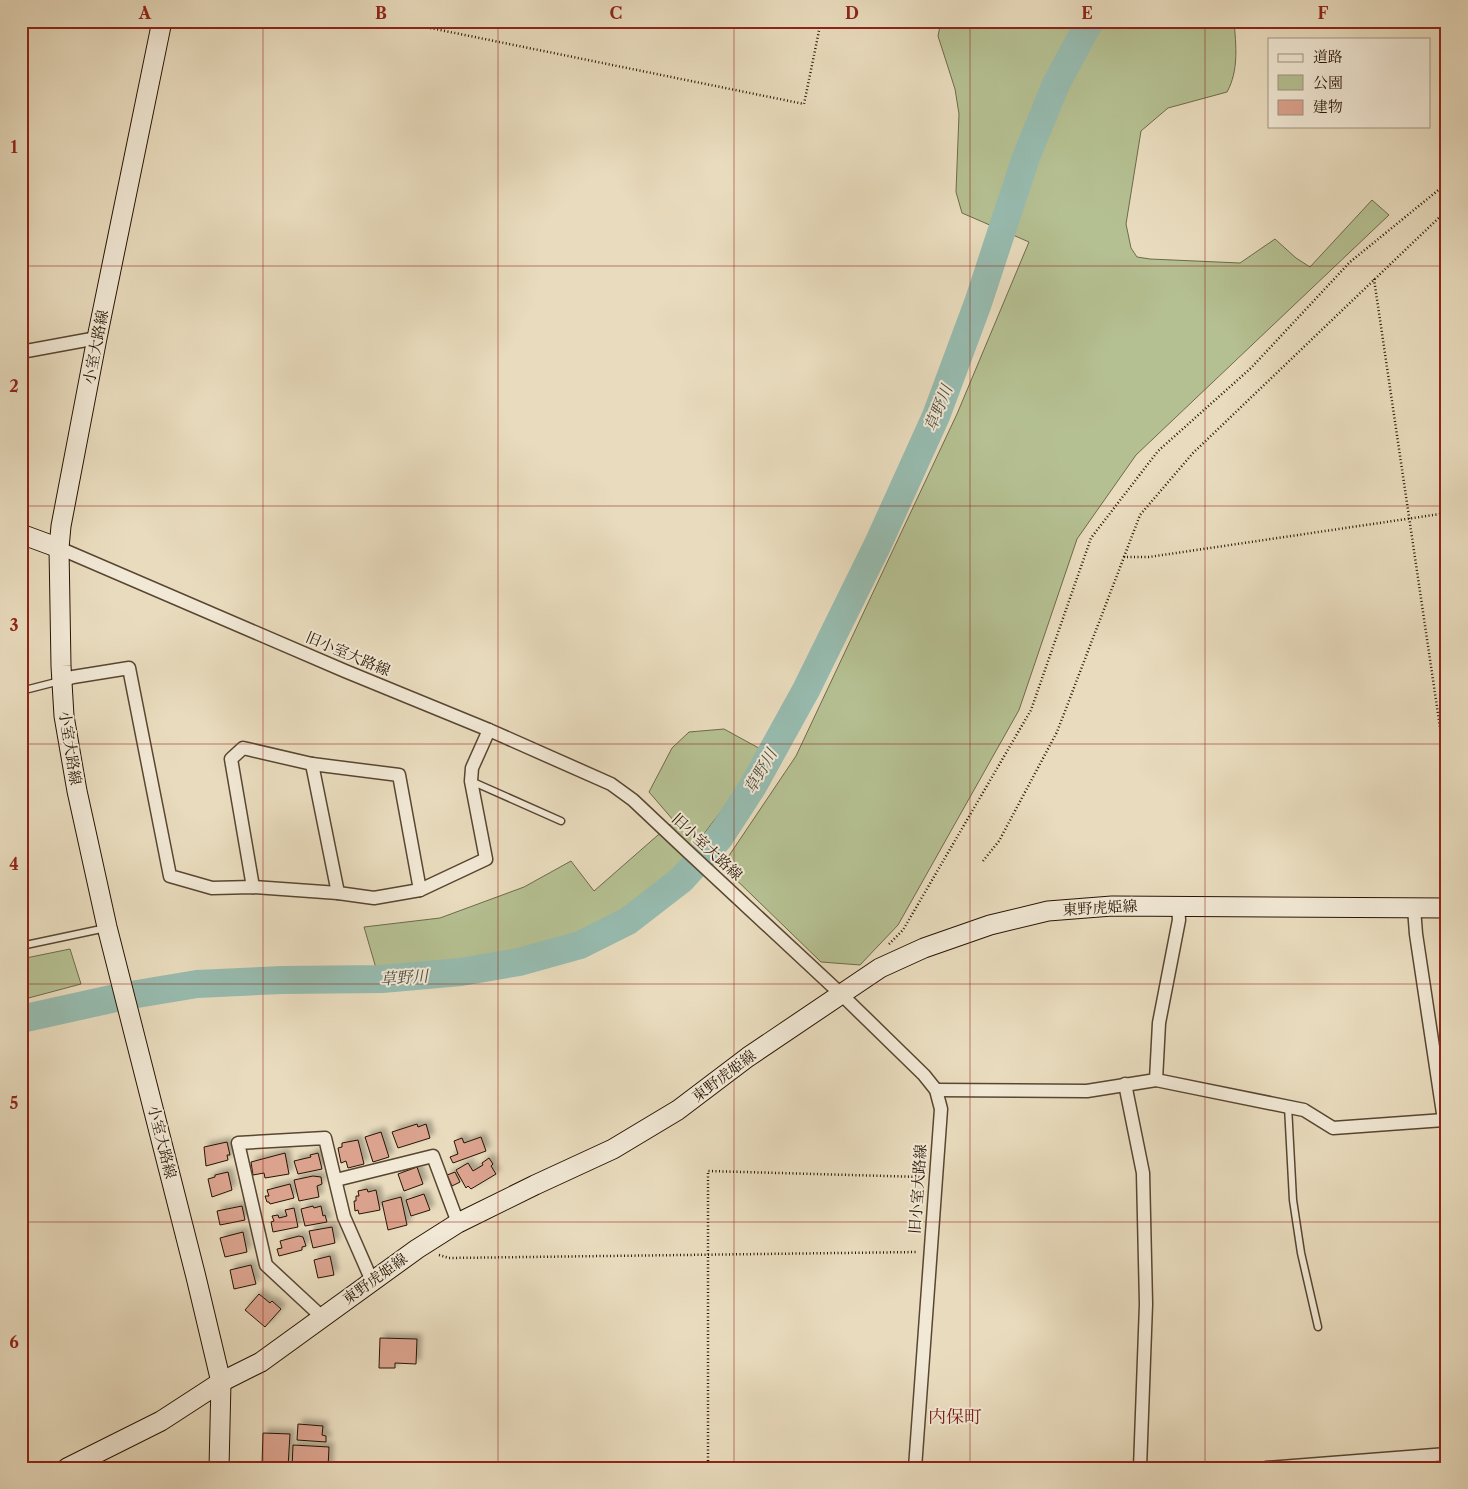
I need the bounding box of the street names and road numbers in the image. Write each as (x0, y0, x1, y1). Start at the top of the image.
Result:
street label: 小室大路線 (79, 308, 112, 386)
street label: 旧小室大路線 (303, 627, 393, 680)
street label: 小室大路線 (55, 709, 86, 786)
street label: 旧小室大路線 (668, 809, 747, 884)
street label: 東野虎姫線 (1062, 896, 1138, 919)
street label: 東野虎姫線 (688, 1045, 759, 1106)
street label: 小室大路線 (144, 1103, 181, 1181)
street label: 旧小室大路線 (905, 1143, 930, 1235)
street label: 東野虎姫線 (339, 1249, 411, 1308)

